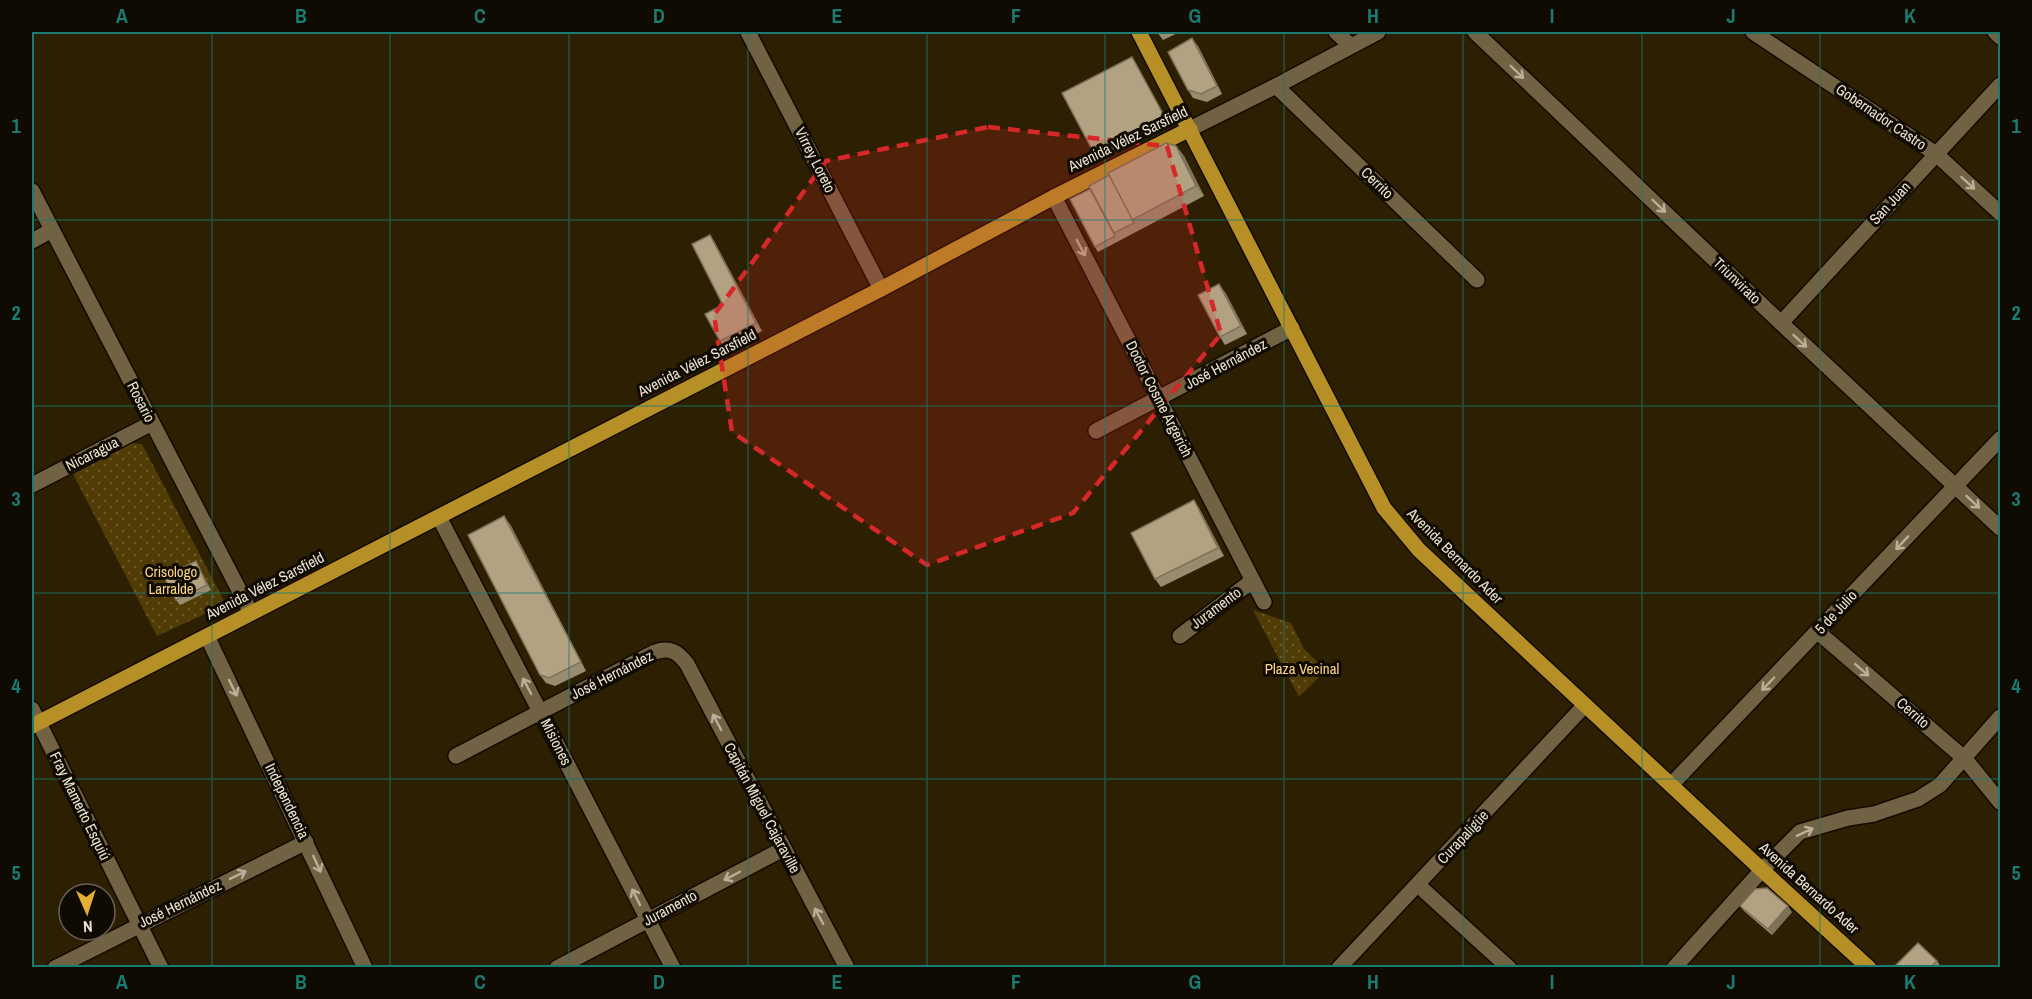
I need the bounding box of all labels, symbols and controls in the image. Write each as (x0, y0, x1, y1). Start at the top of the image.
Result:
text: A (116, 2, 128, 29)
text: B (295, 2, 307, 29)
text: C (474, 2, 486, 29)
text: D (653, 2, 665, 29)
text: E (832, 2, 843, 29)
text: F (1011, 2, 1021, 29)
text: G (1189, 2, 1201, 29)
text: H (1367, 2, 1379, 29)
text: I (1550, 2, 1554, 29)
text: J (1726, 2, 1736, 29)
text: K (1904, 2, 1916, 29)
one-way arrow (1510, 65, 1525, 79)
street label: Gobernador Castro (1832, 78, 1931, 155)
street label: Avenida Vélez Sarsfield (1064, 101, 1191, 177)
text: 1 (11, 112, 21, 139)
text: 1 (2011, 112, 2021, 139)
street label: Virrey Loreto (790, 123, 841, 196)
street label: Cerrito (1357, 162, 1398, 203)
street label: San Juan (1864, 176, 1915, 229)
one-way arrow (1960, 176, 1975, 190)
one-way arrow (1651, 199, 1666, 214)
one-way arrow (1076, 239, 1087, 257)
street label: Triunvirato (1709, 253, 1766, 309)
text: 2 (11, 299, 21, 326)
text: 2 (2011, 299, 2021, 326)
street label: Avenida Vélez Sarsfield (633, 324, 760, 402)
street label: José Hernández (1181, 333, 1270, 394)
one-way arrow (1792, 333, 1807, 347)
street label: Doctor Cosme Argerich (1121, 337, 1198, 460)
street label: Rosario (122, 378, 161, 426)
street label: Nicaragua (62, 431, 122, 476)
text: 3 (11, 485, 21, 512)
text: 3 (2011, 485, 2021, 512)
one-way arrow (1965, 495, 1980, 509)
street label: Avenida Bernardo Ader (1402, 502, 1508, 608)
one-way arrow (1895, 535, 1910, 550)
street label: Avenida Vélez Sarsfield (201, 547, 328, 625)
park label: Crisologo Larralde (145, 561, 197, 599)
street label: Juramento (1186, 582, 1245, 633)
street label: 5 de Julio (1810, 585, 1862, 638)
street label: José Hernández (567, 645, 656, 704)
park label: Plaza Vecinal (1265, 658, 1339, 679)
one-way arrow (1854, 663, 1869, 677)
text: 4 (11, 672, 21, 699)
text: 4 (2011, 672, 2021, 699)
one-way arrow (1761, 676, 1775, 691)
one-way arrow (521, 678, 533, 696)
one-way arrow (227, 679, 239, 697)
street label: Cerrito (1892, 692, 1935, 733)
one-way arrow (711, 714, 722, 732)
street label: Misiones (536, 715, 577, 769)
street label: Capitán Miguel Cajaraville (719, 739, 806, 877)
street label: Fray Mamerto Esquiú (45, 748, 116, 864)
street label: Independencia (260, 760, 315, 842)
street label: Curapaligüe (1432, 805, 1493, 868)
one-way arrow (1796, 825, 1814, 837)
street label: Avenida Bernardo Ader (1754, 836, 1864, 938)
one-way arrow (311, 855, 323, 873)
text: 5 (11, 859, 21, 886)
text: 5 (2011, 859, 2021, 886)
one-way arrow (229, 869, 247, 880)
one-way arrow (723, 871, 741, 882)
street label: José Hernández (135, 874, 225, 933)
north arrow (57, 882, 117, 942)
street label: Juramento (639, 885, 700, 930)
one-way arrow (630, 889, 642, 906)
one-way arrow (813, 908, 825, 925)
text: N (82, 916, 93, 938)
text: A (116, 968, 128, 995)
text: B (295, 968, 307, 995)
text: C (474, 968, 486, 995)
text: D (653, 968, 665, 995)
text: E (832, 968, 843, 995)
text: F (1011, 968, 1021, 995)
text: G (1189, 968, 1201, 995)
text: H (1367, 968, 1379, 995)
text: I (1550, 968, 1554, 995)
text: J (1726, 968, 1736, 995)
text: K (1904, 968, 1916, 995)

